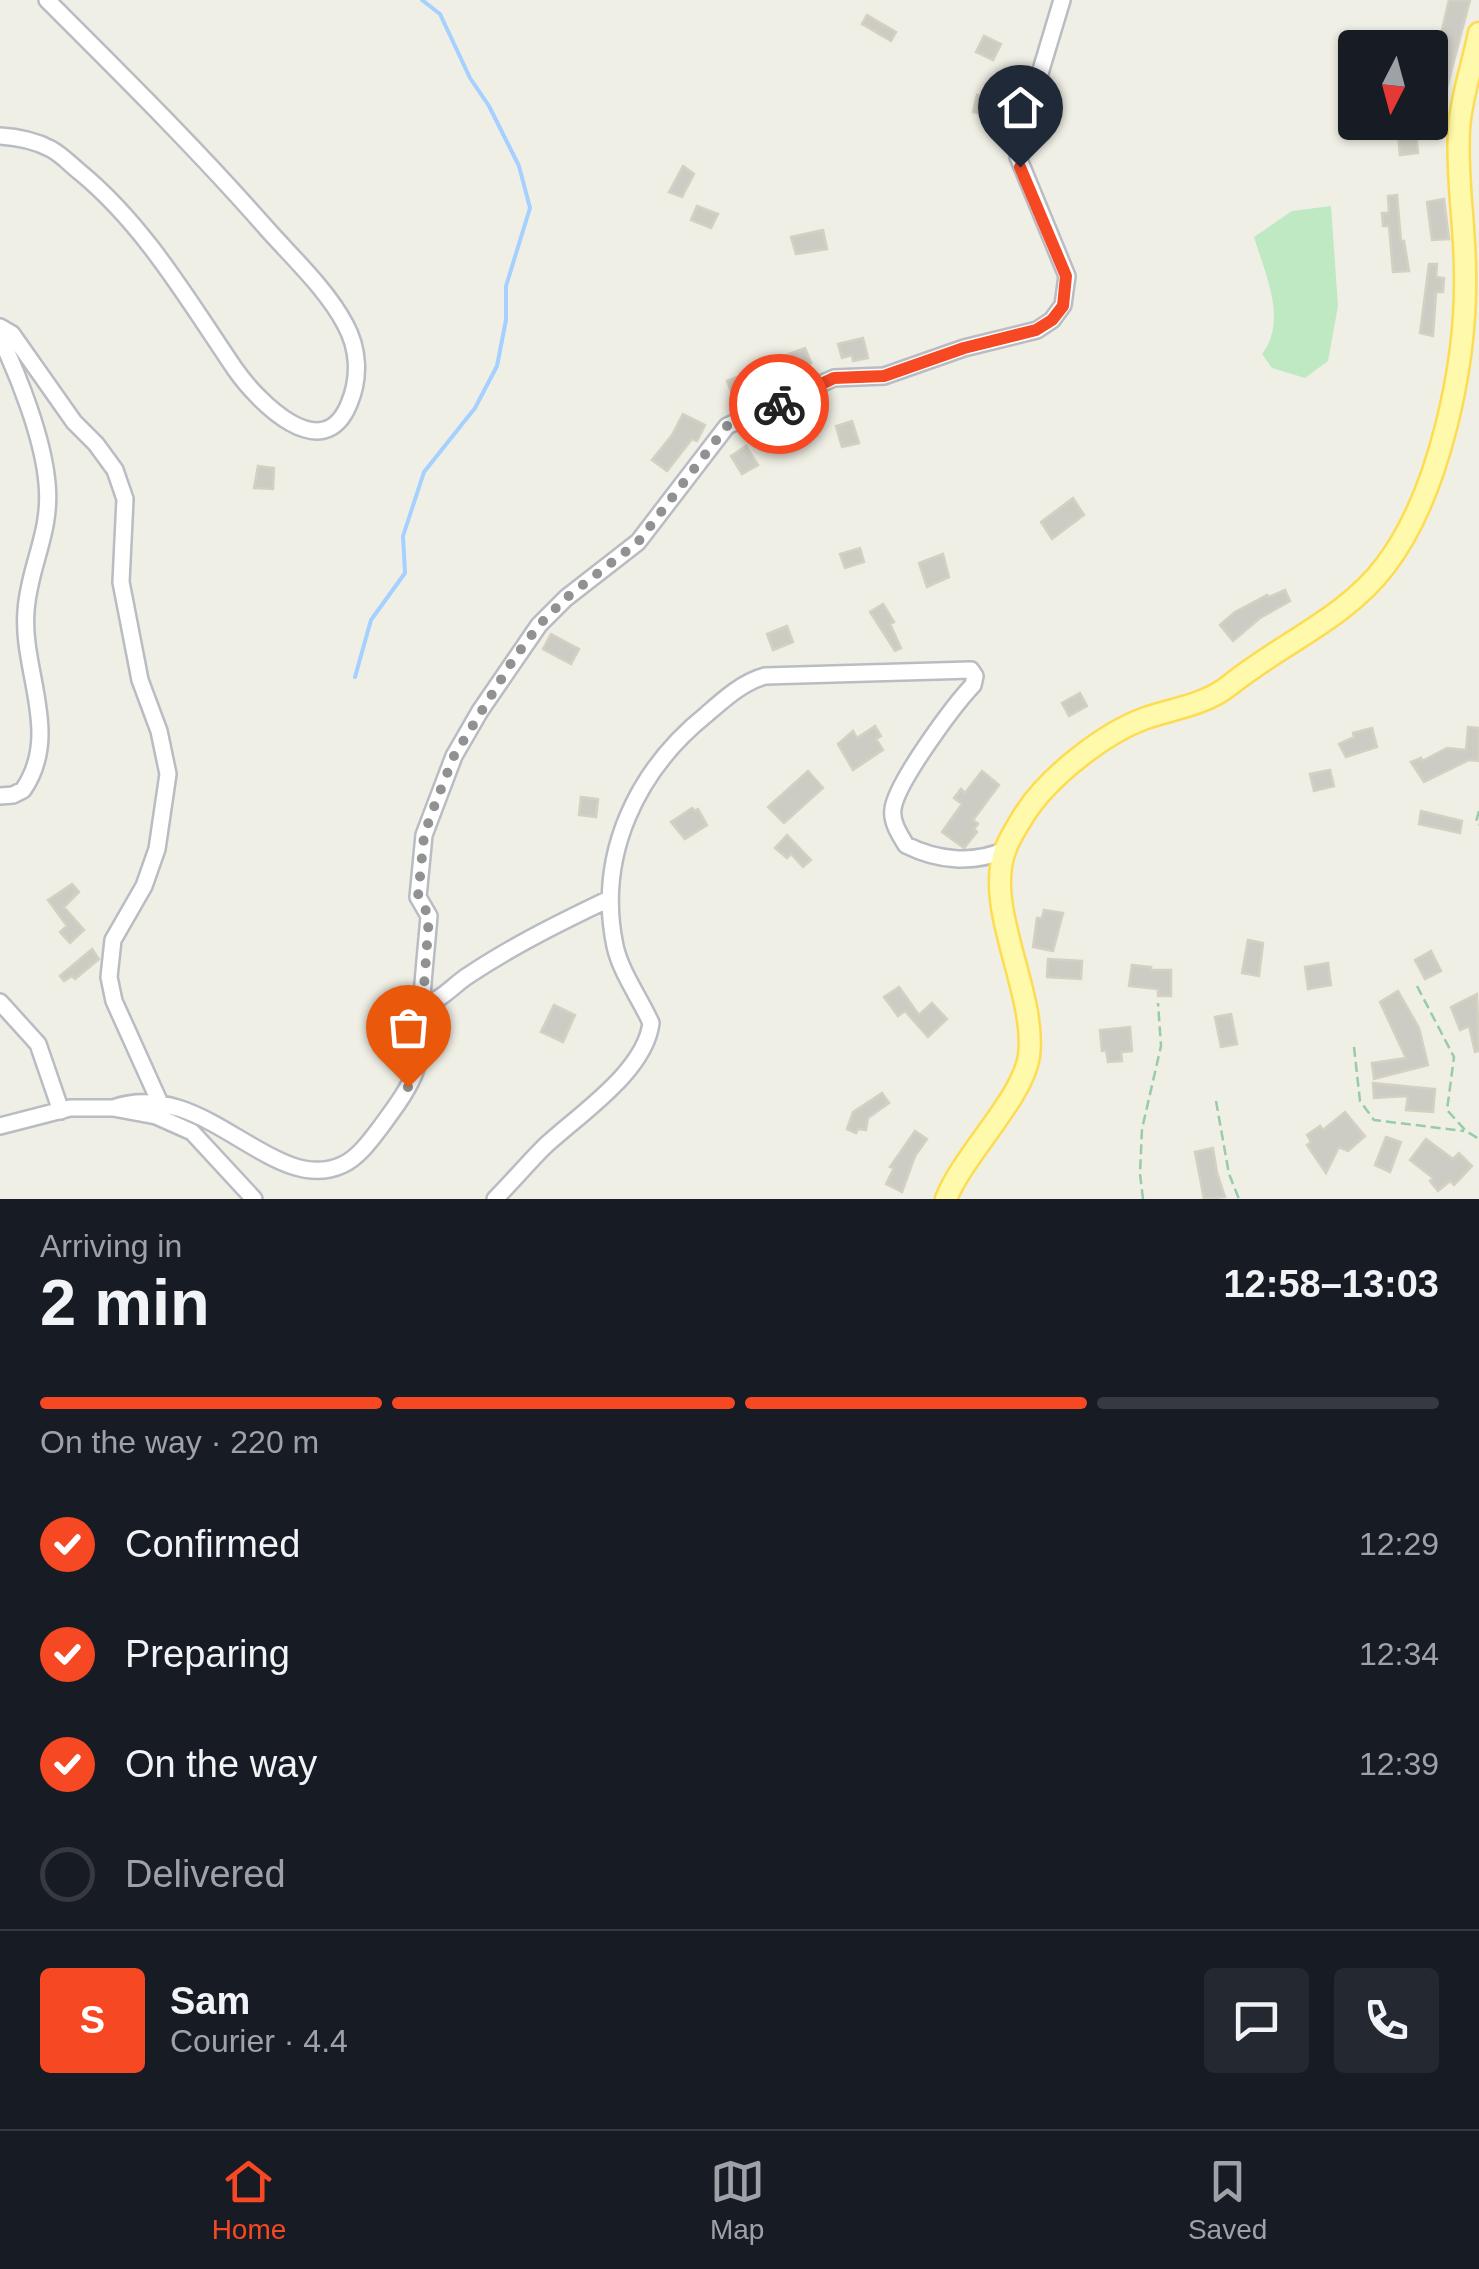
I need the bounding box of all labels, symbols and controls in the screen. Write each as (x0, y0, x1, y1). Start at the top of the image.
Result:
north arrow (1338, 30, 1448, 140)
map controls (1338, 30, 1448, 140)
pin (978, 65, 1063, 168)
icon: home (993, 80, 1048, 135)
courier (729, 354, 829, 454)
icon: bike (752, 377, 807, 432)
pin (366, 985, 451, 1088)
icon: bag (381, 1000, 436, 1055)
text: Arriving in (40, 1228, 182, 1264)
text: 12:58–13:03 (1223, 1263, 1439, 1305)
text: 2 min (40, 1266, 210, 1339)
text: On the way · 220 m (40, 1424, 319, 1460)
icon: check (40, 1517, 95, 1572)
text: Confirmed (125, 1523, 300, 1565)
text: 12:29 (1359, 1526, 1439, 1562)
icon: check (40, 1627, 95, 1682)
text: Preparing (125, 1633, 290, 1675)
text: 12:34 (1359, 1636, 1439, 1672)
icon: check (40, 1737, 95, 1792)
text: On the way (125, 1743, 317, 1785)
text: 12:39 (1359, 1746, 1439, 1782)
text: Delivered (125, 1853, 286, 1895)
button: chat (1204, 1968, 1309, 2073)
button: phone (1334, 1968, 1439, 2073)
text: Sam (170, 1980, 250, 2022)
text: S (80, 1999, 105, 2041)
text: Courier · 4.4 (170, 2023, 348, 2059)
tab: Home (212, 2154, 286, 2246)
tab: Map (710, 2154, 765, 2246)
tab: Saved (1188, 2154, 1267, 2246)

